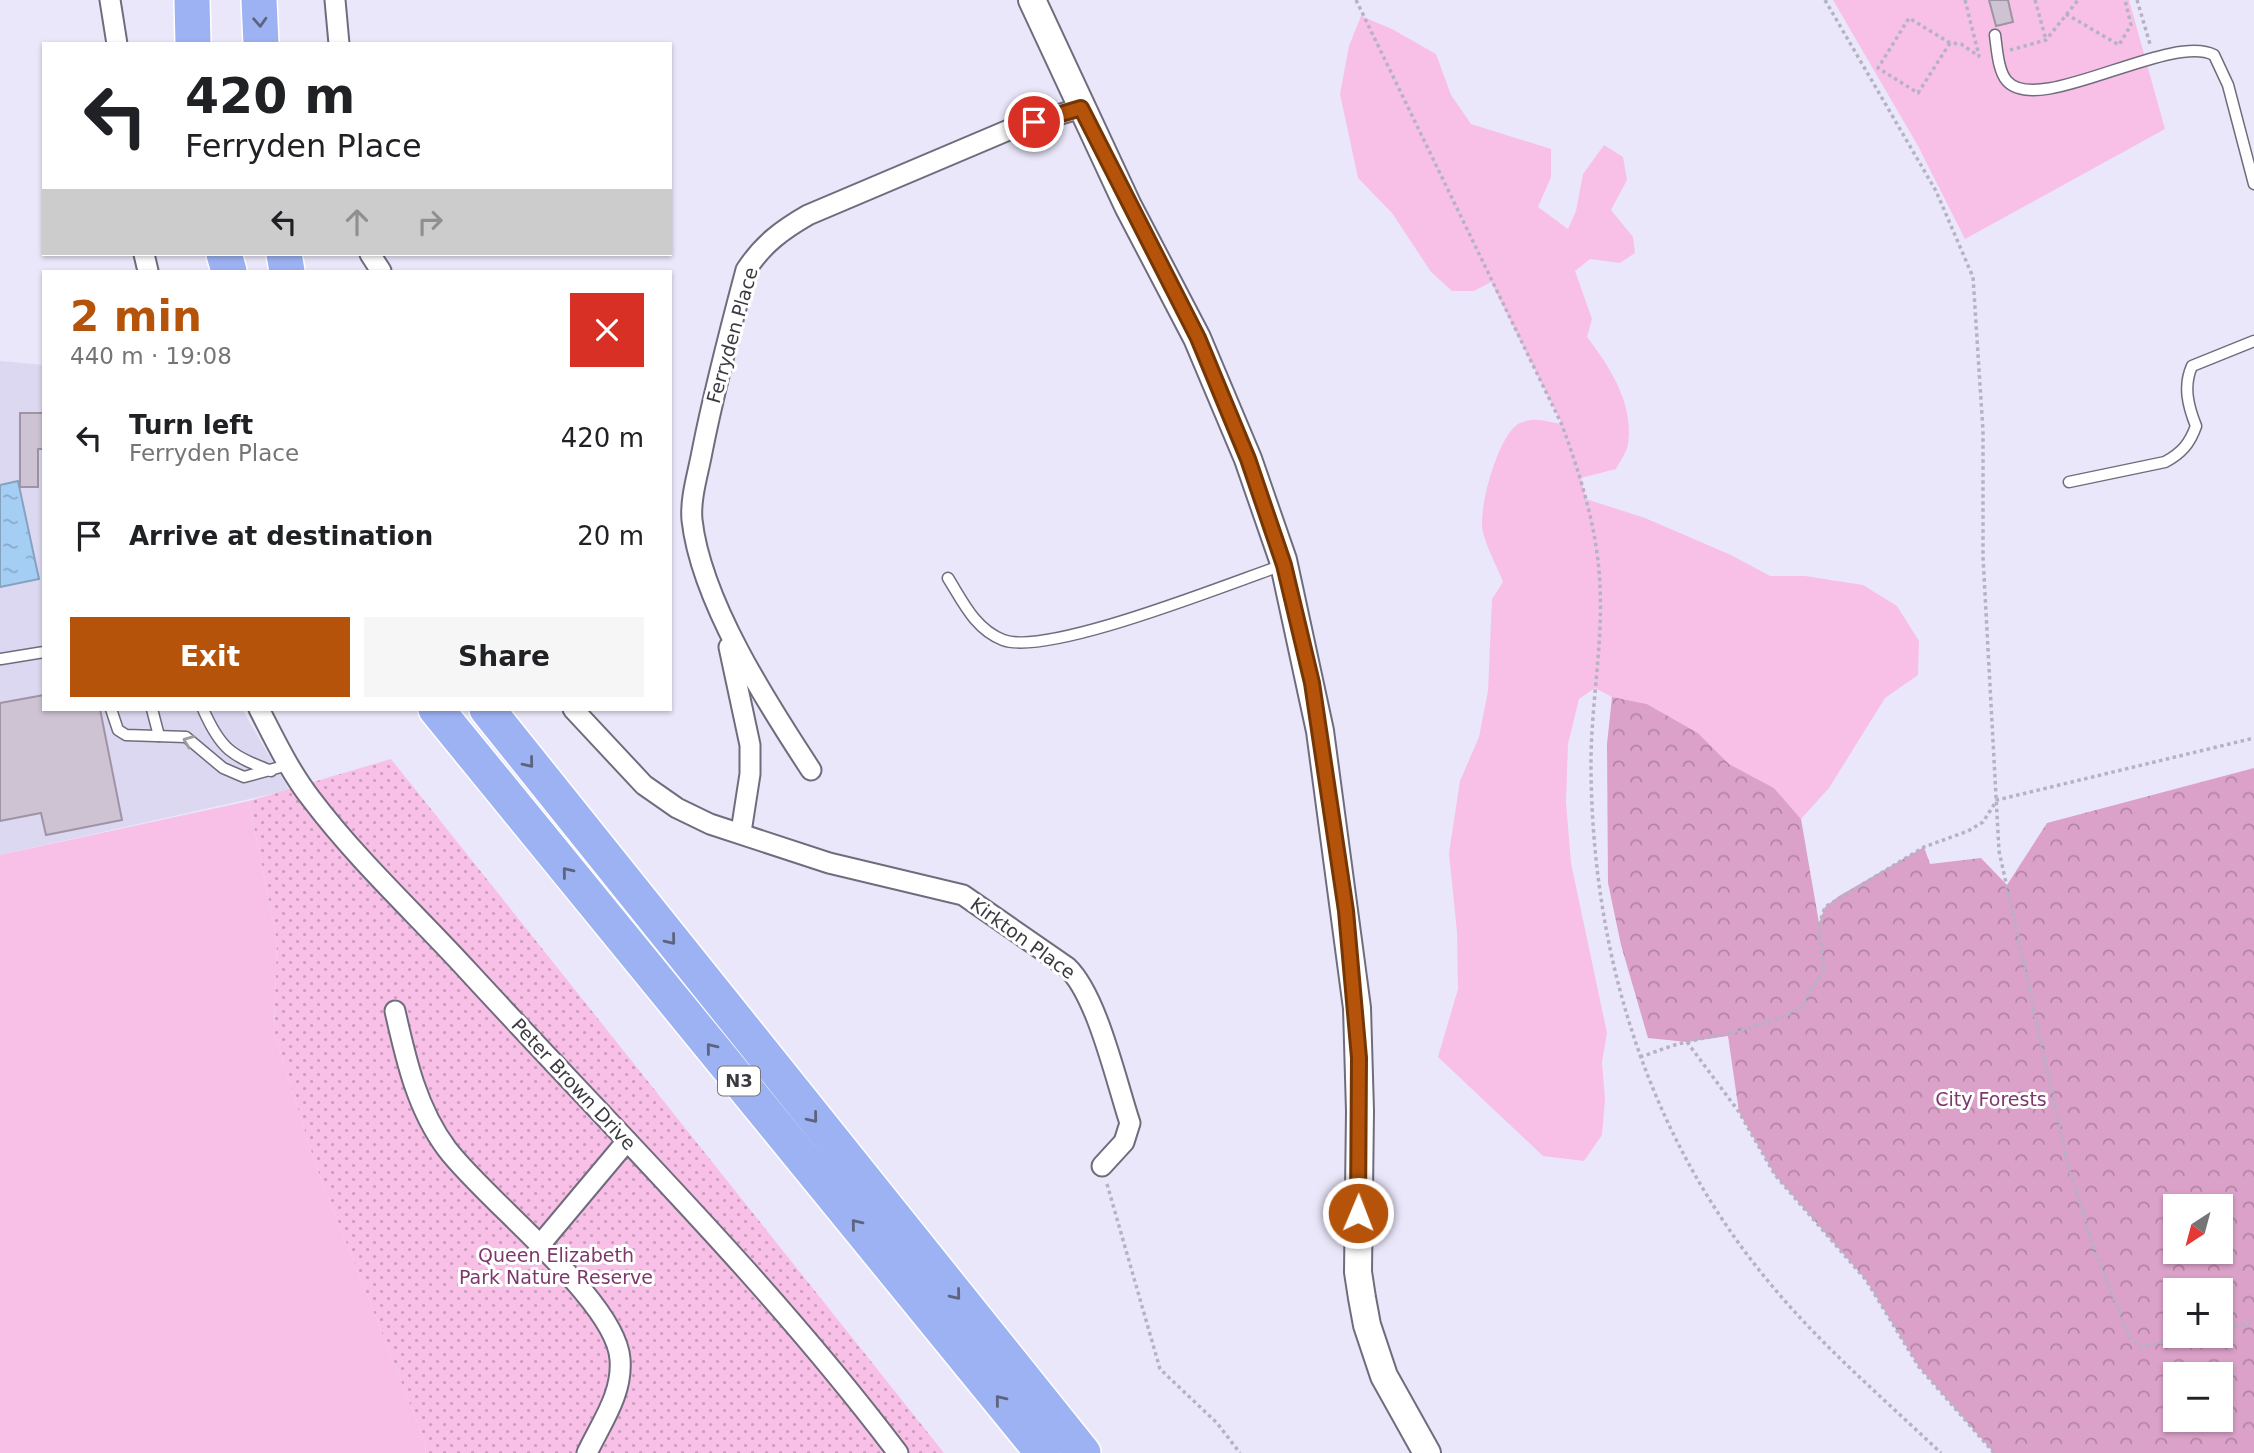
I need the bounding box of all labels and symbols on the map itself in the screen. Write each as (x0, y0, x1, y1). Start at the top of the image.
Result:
one-way arrow (252, 17, 267, 28)
pin (1004, 92, 1064, 152)
street label: Ferryden Place (702, 264, 762, 406)
one-way arrow (182, 735, 195, 749)
one-way arrow (520, 755, 533, 767)
one-way arrow (563, 867, 575, 880)
street label: Kirkton Place (966, 893, 1080, 983)
one-way arrow (662, 933, 675, 945)
street label: Peter Brown Drive (507, 1014, 641, 1154)
one-way arrow (707, 1043, 720, 1055)
road number: N3 (718, 1066, 760, 1096)
park label: City Forests (1935, 1088, 2047, 1110)
one-way arrow (805, 1109, 817, 1122)
position arrow (1321, 1176, 1395, 1250)
north arrow (2163, 1194, 2233, 1264)
one-way arrow (851, 1219, 864, 1231)
park label: Queen Elizabeth Park Nature Reserve (459, 1244, 653, 1288)
one-way arrow (948, 1286, 960, 1299)
one-way arrow (995, 1395, 1008, 1408)

